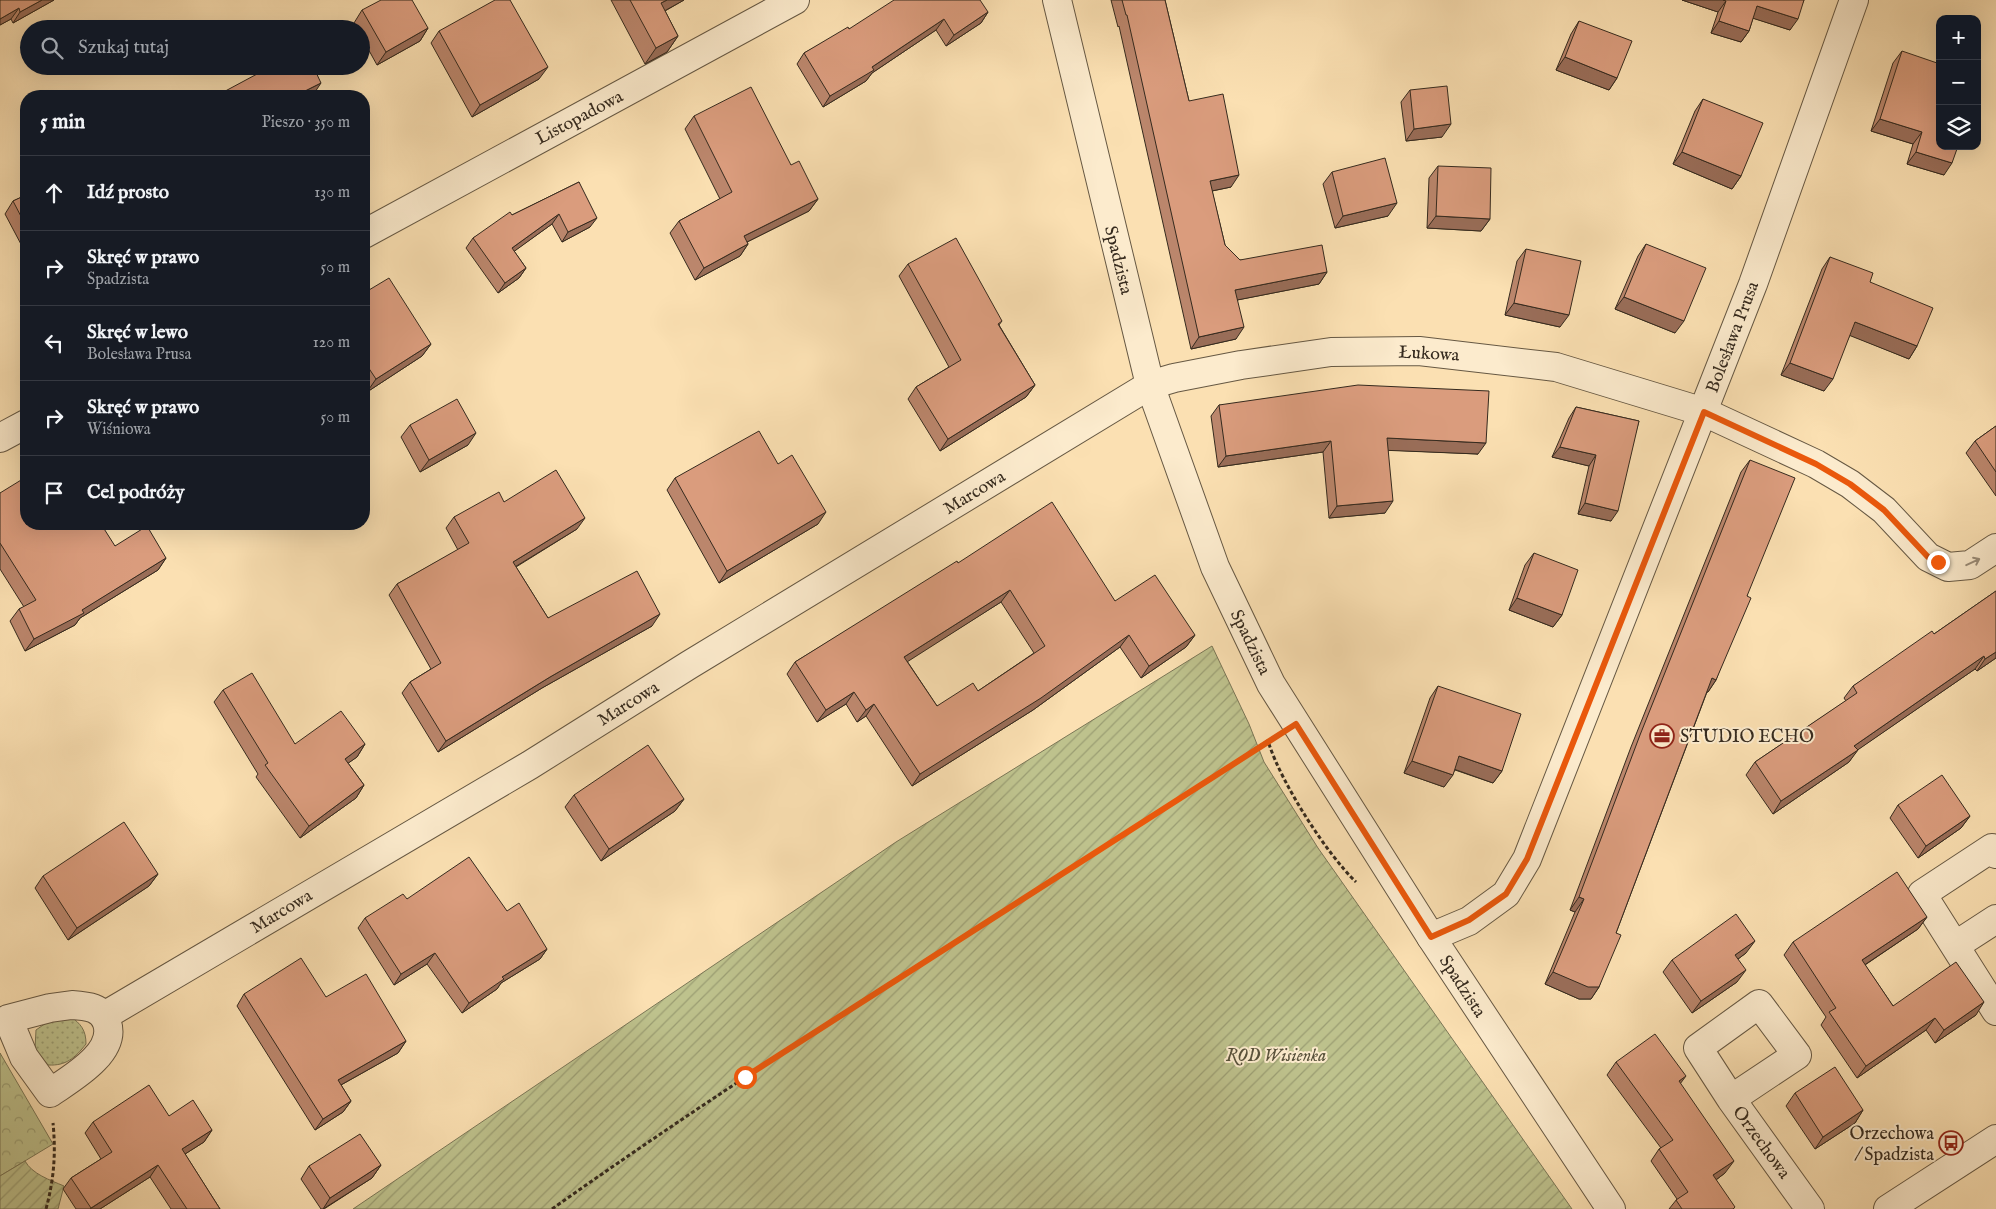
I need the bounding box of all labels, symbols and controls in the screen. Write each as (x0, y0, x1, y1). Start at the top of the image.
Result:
map controls (1936, 15, 1981, 150)
button: + (1936, 15, 1981, 60)
search box (20, 20, 370, 75)
icon: search (38, 34, 66, 62)
text: Szukaj tutaj (78, 36, 169, 60)
button: − (1936, 60, 1981, 105)
street label: Listopadowa (532, 86, 628, 151)
button: layers (1936, 105, 1981, 150)
text: 5 min (40, 109, 85, 136)
text: Pieszo · 350 m (262, 113, 350, 133)
icon: ahead (40, 179, 68, 207)
text: Idź prosto (87, 181, 169, 205)
text: 130 m (314, 183, 350, 203)
street label: Spadzista (1098, 224, 1137, 297)
text: Skręć w prawo (87, 246, 199, 270)
icon: right (40, 254, 68, 282)
text: 50 m (321, 258, 350, 278)
text: Spadzista (87, 270, 149, 290)
street label: Bolesława Prusa (1702, 278, 1765, 396)
text: Skręć w lewo (87, 321, 188, 345)
icon: left (40, 329, 68, 357)
text: 120 m (313, 333, 350, 353)
street label: Łukowa (1398, 341, 1460, 368)
text: Bolesława Prusa (87, 345, 191, 365)
text: Skręć w prawo (87, 396, 199, 420)
icon: right (40, 404, 68, 432)
text: 50 m (321, 408, 350, 428)
text: Wiśniowa (87, 420, 151, 440)
street label: Marcowa (940, 466, 1010, 521)
icon: arrive (40, 479, 68, 507)
text: Cel podróży (87, 481, 185, 505)
route end (1927, 551, 1950, 574)
one-way arrow (1965, 557, 1980, 567)
street label: Spadzista (1224, 606, 1275, 679)
street label: Marcowa (594, 676, 664, 732)
office icon: STUDIO ECHO (1649, 723, 1675, 749)
place label: STUDIO ECHO (1680, 726, 1814, 749)
street label: Marcowa (247, 885, 317, 940)
street label: Spadzista (1433, 951, 1491, 1023)
park label: ROD Wisienka (1226, 1045, 1326, 1068)
route start (734, 1066, 757, 1089)
street label: Orzechowa (1727, 1102, 1795, 1184)
place label: Orzechowa / Spadzista (1850, 1123, 1934, 1167)
bus stop icon: Orzechowa / Spadzista (1938, 1130, 1964, 1156)

